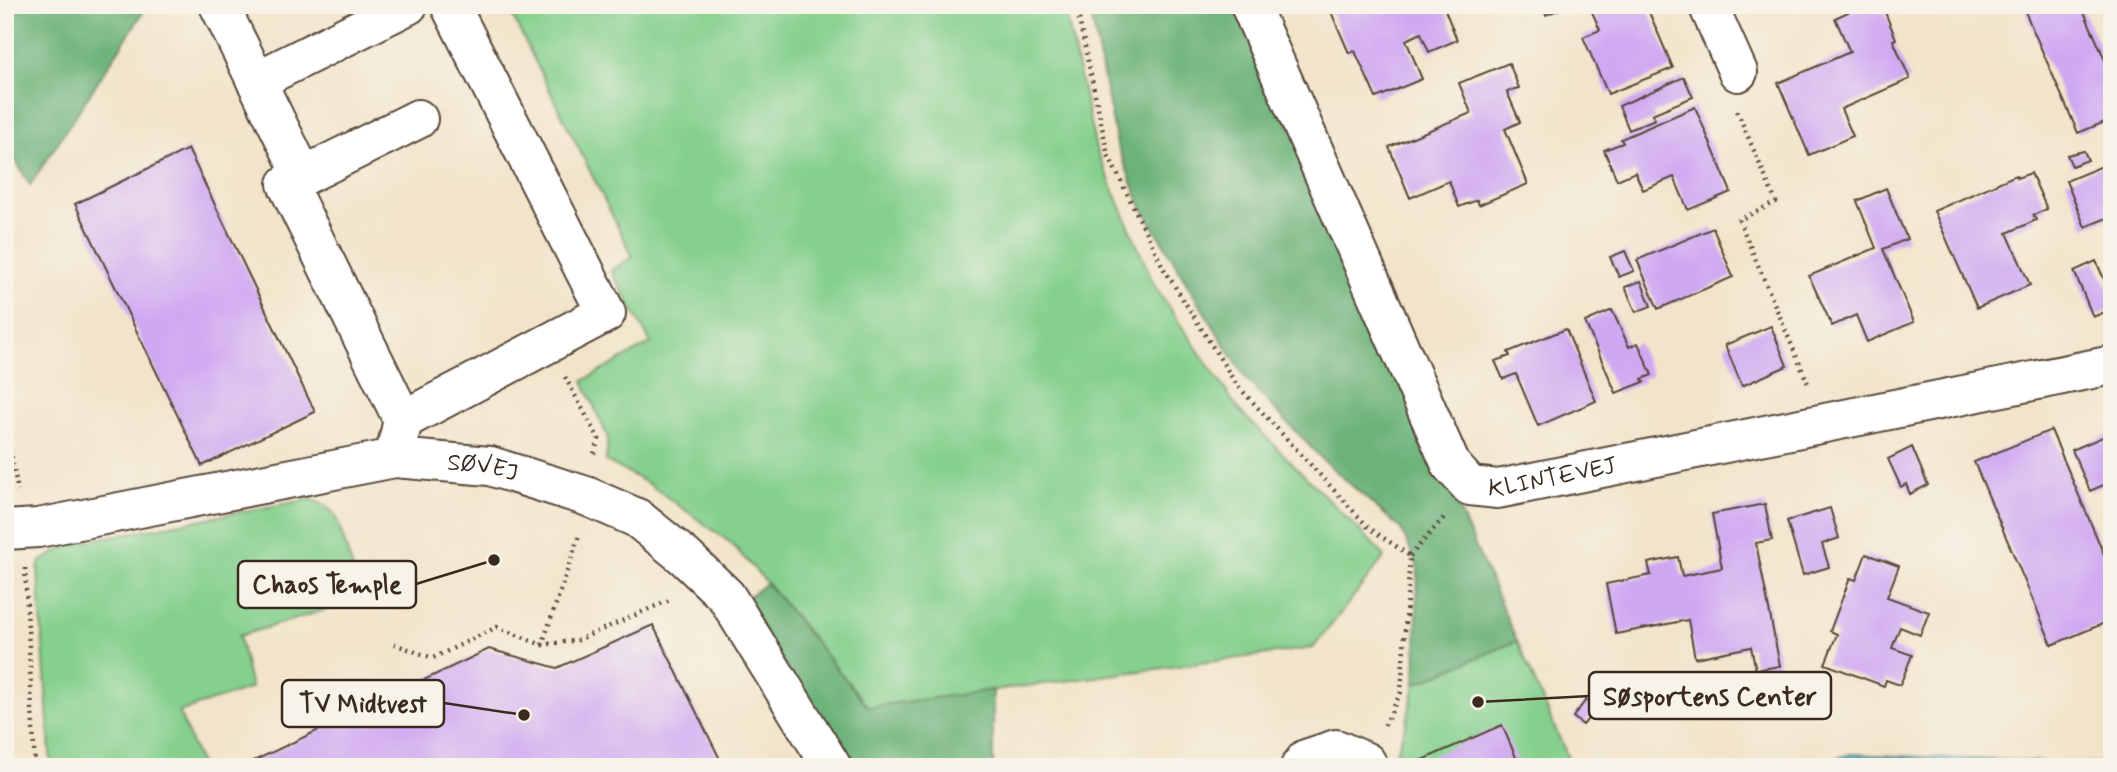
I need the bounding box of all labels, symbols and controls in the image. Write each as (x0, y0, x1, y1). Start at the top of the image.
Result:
street label: SØVEJ (446, 447, 522, 489)
street label: KLINTEVEJ (1487, 450, 1620, 505)
callout: Chaos Temple (238, 561, 416, 608)
text: Chaos Temple (252, 569, 402, 603)
callout: Søsportens Center (1589, 672, 1831, 719)
callout: TV Midtvest (282, 680, 444, 727)
text: Søsportens Center (1603, 681, 1817, 715)
text: TV Midtvest (299, 688, 428, 722)

